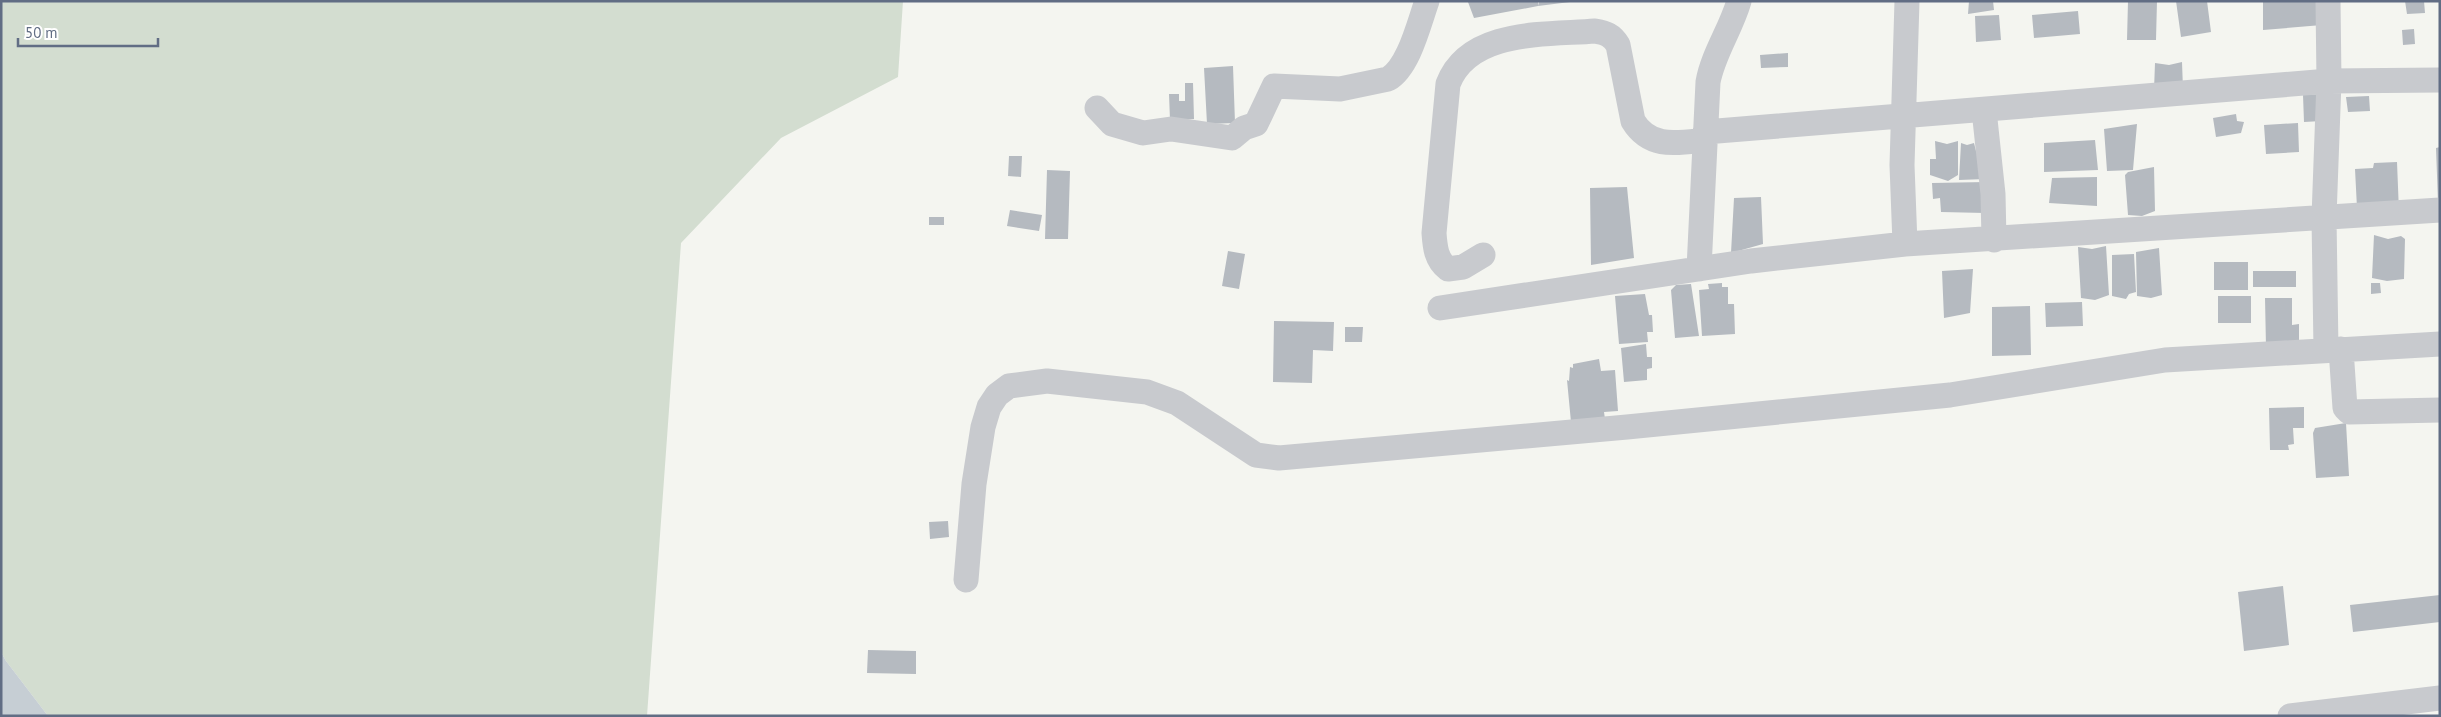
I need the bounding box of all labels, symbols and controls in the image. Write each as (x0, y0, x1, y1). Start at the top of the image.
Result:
scale bar (18, 15, 158, 47)
text: 50 m (25, 23, 58, 42)

